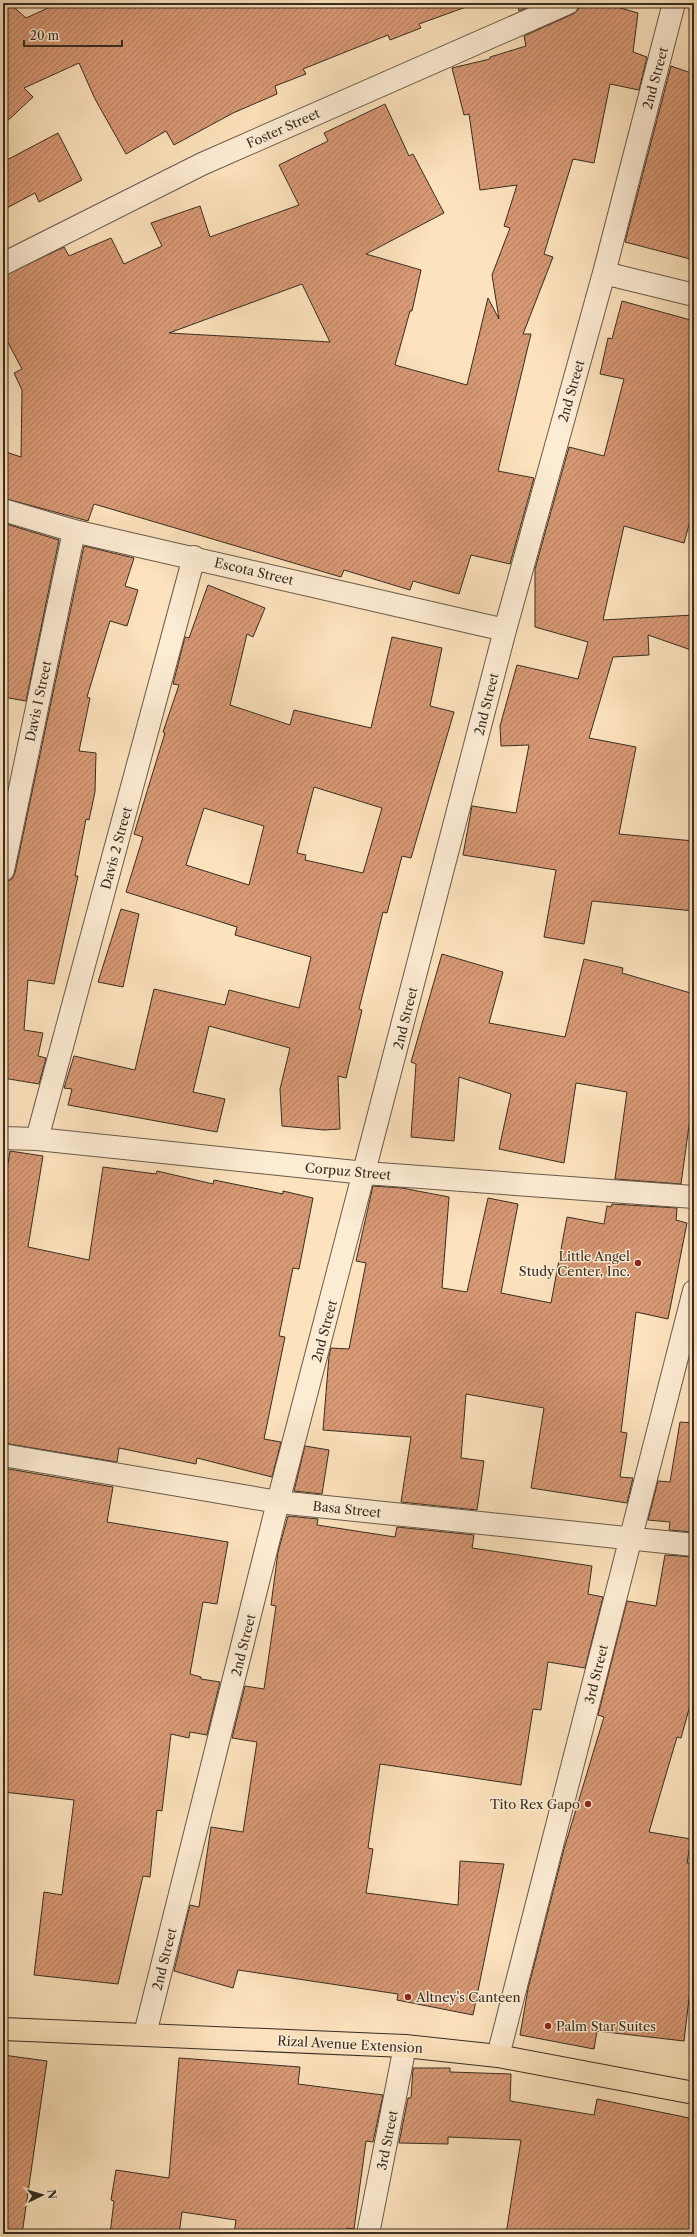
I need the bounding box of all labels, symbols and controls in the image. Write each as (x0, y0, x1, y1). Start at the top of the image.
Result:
scale bar (24, 22, 122, 48)
text: 20 m (30, 28, 59, 43)
street label: 2nd Street (639, 45, 671, 111)
street label: Foster Street (244, 104, 323, 151)
street label: 2nd Street (555, 358, 588, 424)
street label: Escota Street (213, 554, 296, 588)
street label: Davis I Street (22, 659, 54, 743)
street label: 2nd Street (471, 671, 502, 737)
street label: Davis 2 Street (97, 805, 135, 891)
street label: 2nd Street (390, 985, 421, 1051)
street label: Corpuz Street (304, 1159, 392, 1183)
place label: Little Angel Study Center, Inc. (519, 1248, 630, 1279)
marker: Little Angel Study Center, Inc. (633, 1258, 643, 1268)
street label: 2nd Street (308, 1298, 340, 1364)
street label: Basa Street (312, 1497, 382, 1521)
street label: 2nd Street (228, 1612, 259, 1678)
street label: 3rd Street (581, 1642, 611, 1705)
place label: Tito Rex Gapo (490, 1796, 580, 1812)
marker: Tito Rex Gapo (583, 1799, 593, 1809)
street label: 2nd Street (149, 1926, 180, 1992)
place label: Altney's Canteen (415, 1989, 521, 2005)
marker: Altney's Canteen (403, 1992, 413, 2002)
place label: Palm Star Suites (556, 2018, 656, 2034)
marker: Palm Star Suites (543, 2021, 553, 2031)
street label: Rizal Avenue Extension (277, 2032, 423, 2056)
street label: 3rd Street (373, 2108, 401, 2171)
north arrow (22, 2175, 62, 2215)
text: N (45, 2189, 59, 2200)

